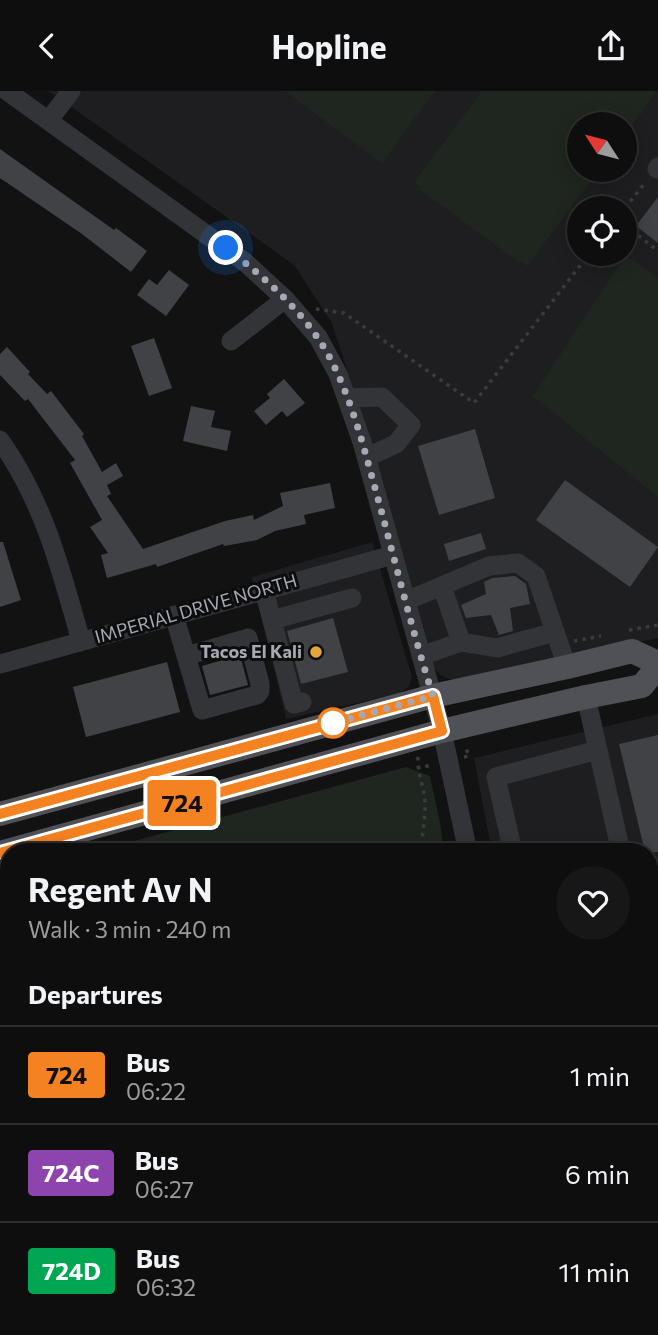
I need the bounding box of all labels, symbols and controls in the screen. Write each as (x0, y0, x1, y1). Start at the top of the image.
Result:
text: Hopline (271, 26, 387, 66)
icon: back (28, 27, 66, 65)
icon: share (592, 27, 630, 65)
north arrow (567, 112, 637, 182)
map controls (567, 112, 637, 266)
button: locate (567, 196, 637, 266)
your location (208, 230, 243, 265)
street label: IMPERIAL DRIVE NORTH (92, 569, 299, 647)
place label: Tacos El Kali (200, 640, 302, 662)
marker: Tacos El Kali (308, 644, 324, 660)
unlabelled marker (318, 708, 348, 738)
line badge: 724 (142, 780, 222, 826)
text: 724 (161, 788, 203, 817)
button: heart (556, 866, 630, 940)
text: Regent Av N (28, 868, 213, 909)
text: Walk · 3 min · 240 m (28, 915, 231, 943)
text: Departures (28, 978, 163, 1009)
text: Bus (126, 1046, 170, 1077)
text: 724 (46, 1060, 87, 1089)
text: 1 min (570, 1060, 630, 1091)
text: 06:22 (126, 1077, 186, 1105)
text: Bus (135, 1144, 179, 1175)
text: 724C (42, 1158, 100, 1187)
text: 6 min (565, 1158, 630, 1189)
text: 06:27 (135, 1175, 194, 1203)
text: Bus (136, 1242, 180, 1273)
text: 724D (42, 1256, 101, 1285)
text: 11 min (559, 1256, 630, 1287)
text: 06:32 (136, 1273, 196, 1301)

